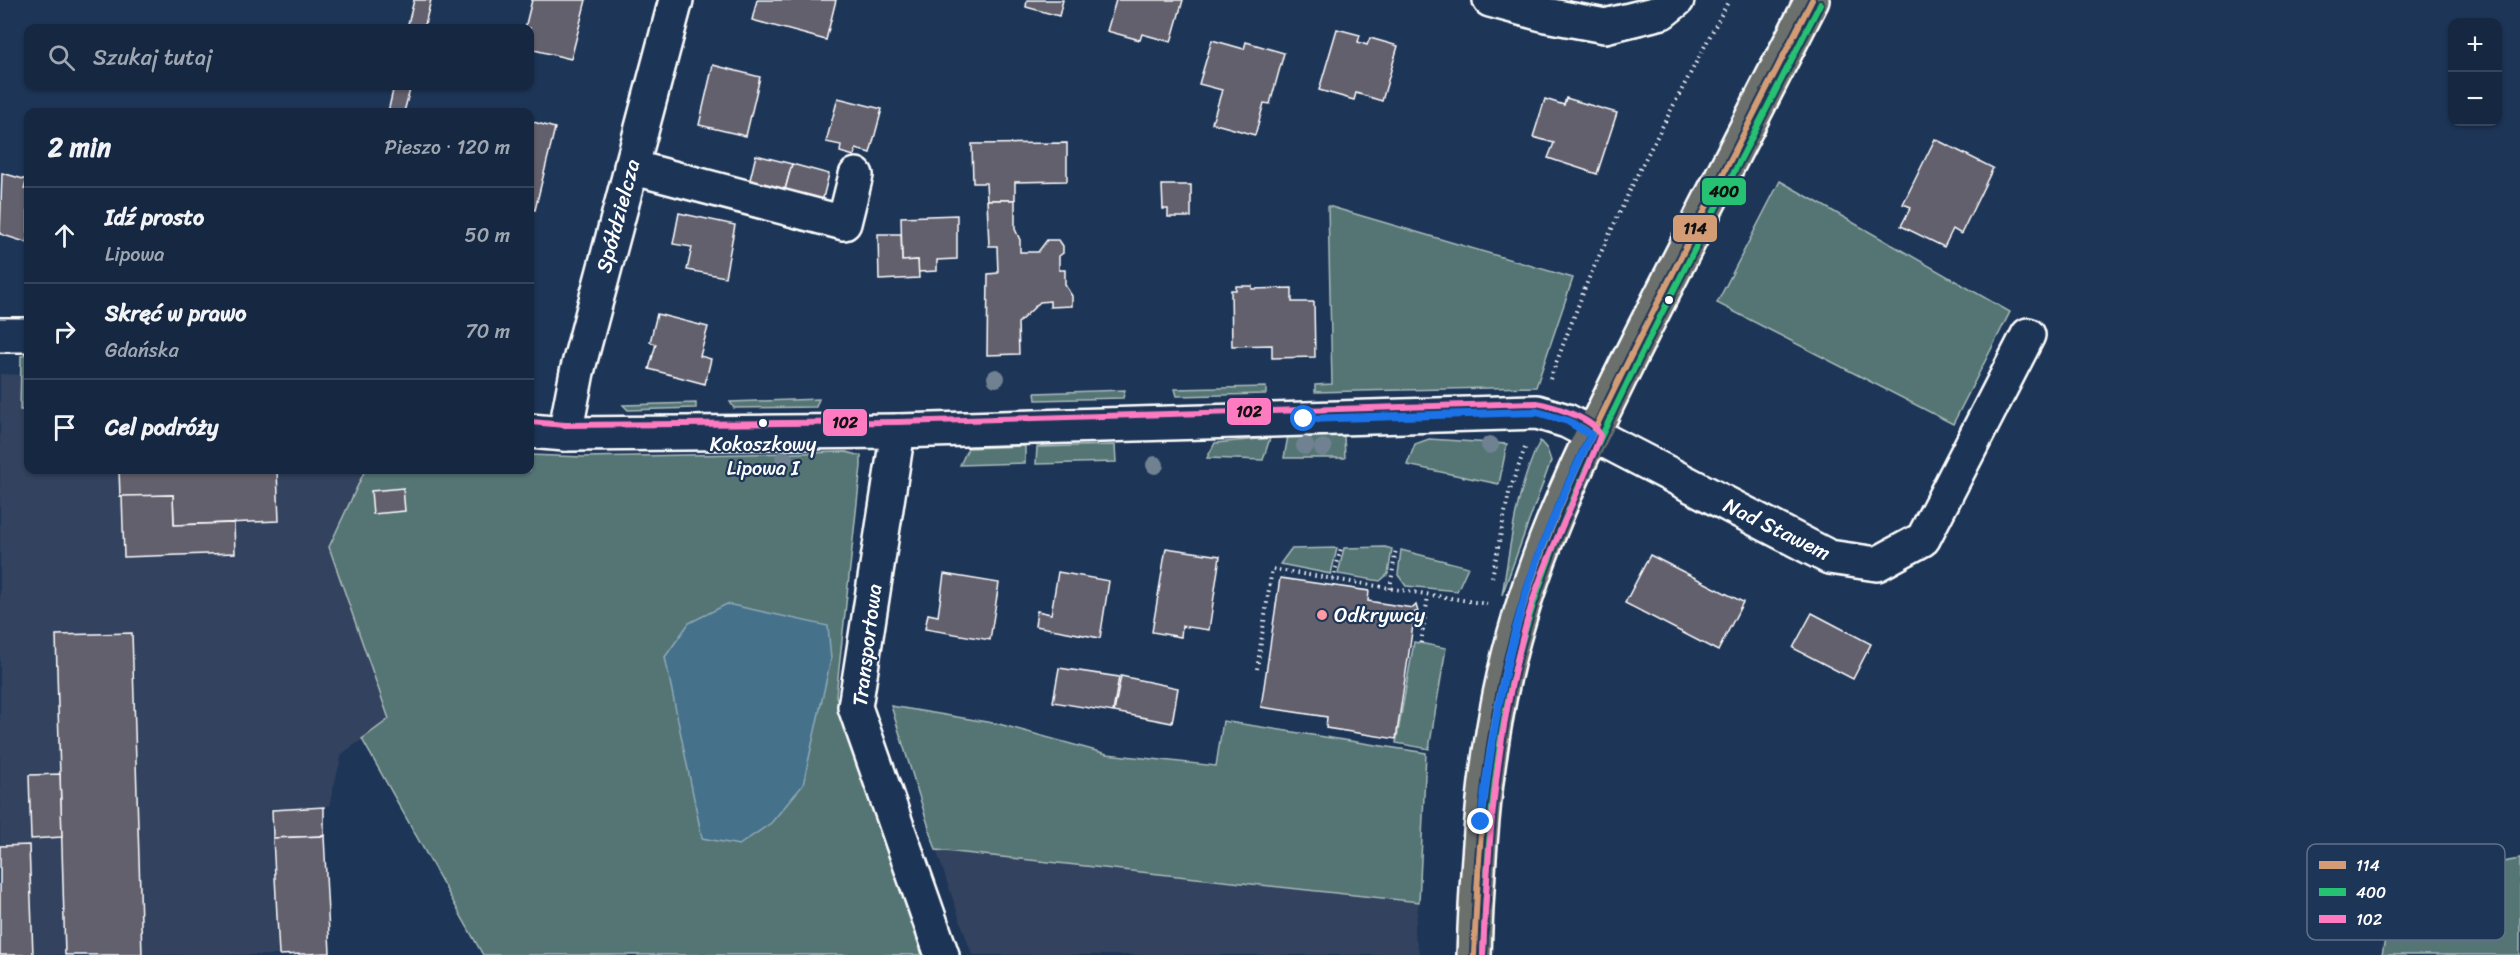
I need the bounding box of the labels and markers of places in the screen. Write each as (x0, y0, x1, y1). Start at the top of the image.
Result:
unlabelled marker (1663, 294, 1675, 306)
marker: Kokoszkowy Lipowa I (757, 417, 769, 429)
place label: Kokoszkowy Lipowa I (710, 427, 817, 486)
place label: Odkrywcy (1334, 596, 1425, 634)
marker: Odkrywcy (1315, 608, 1329, 622)

